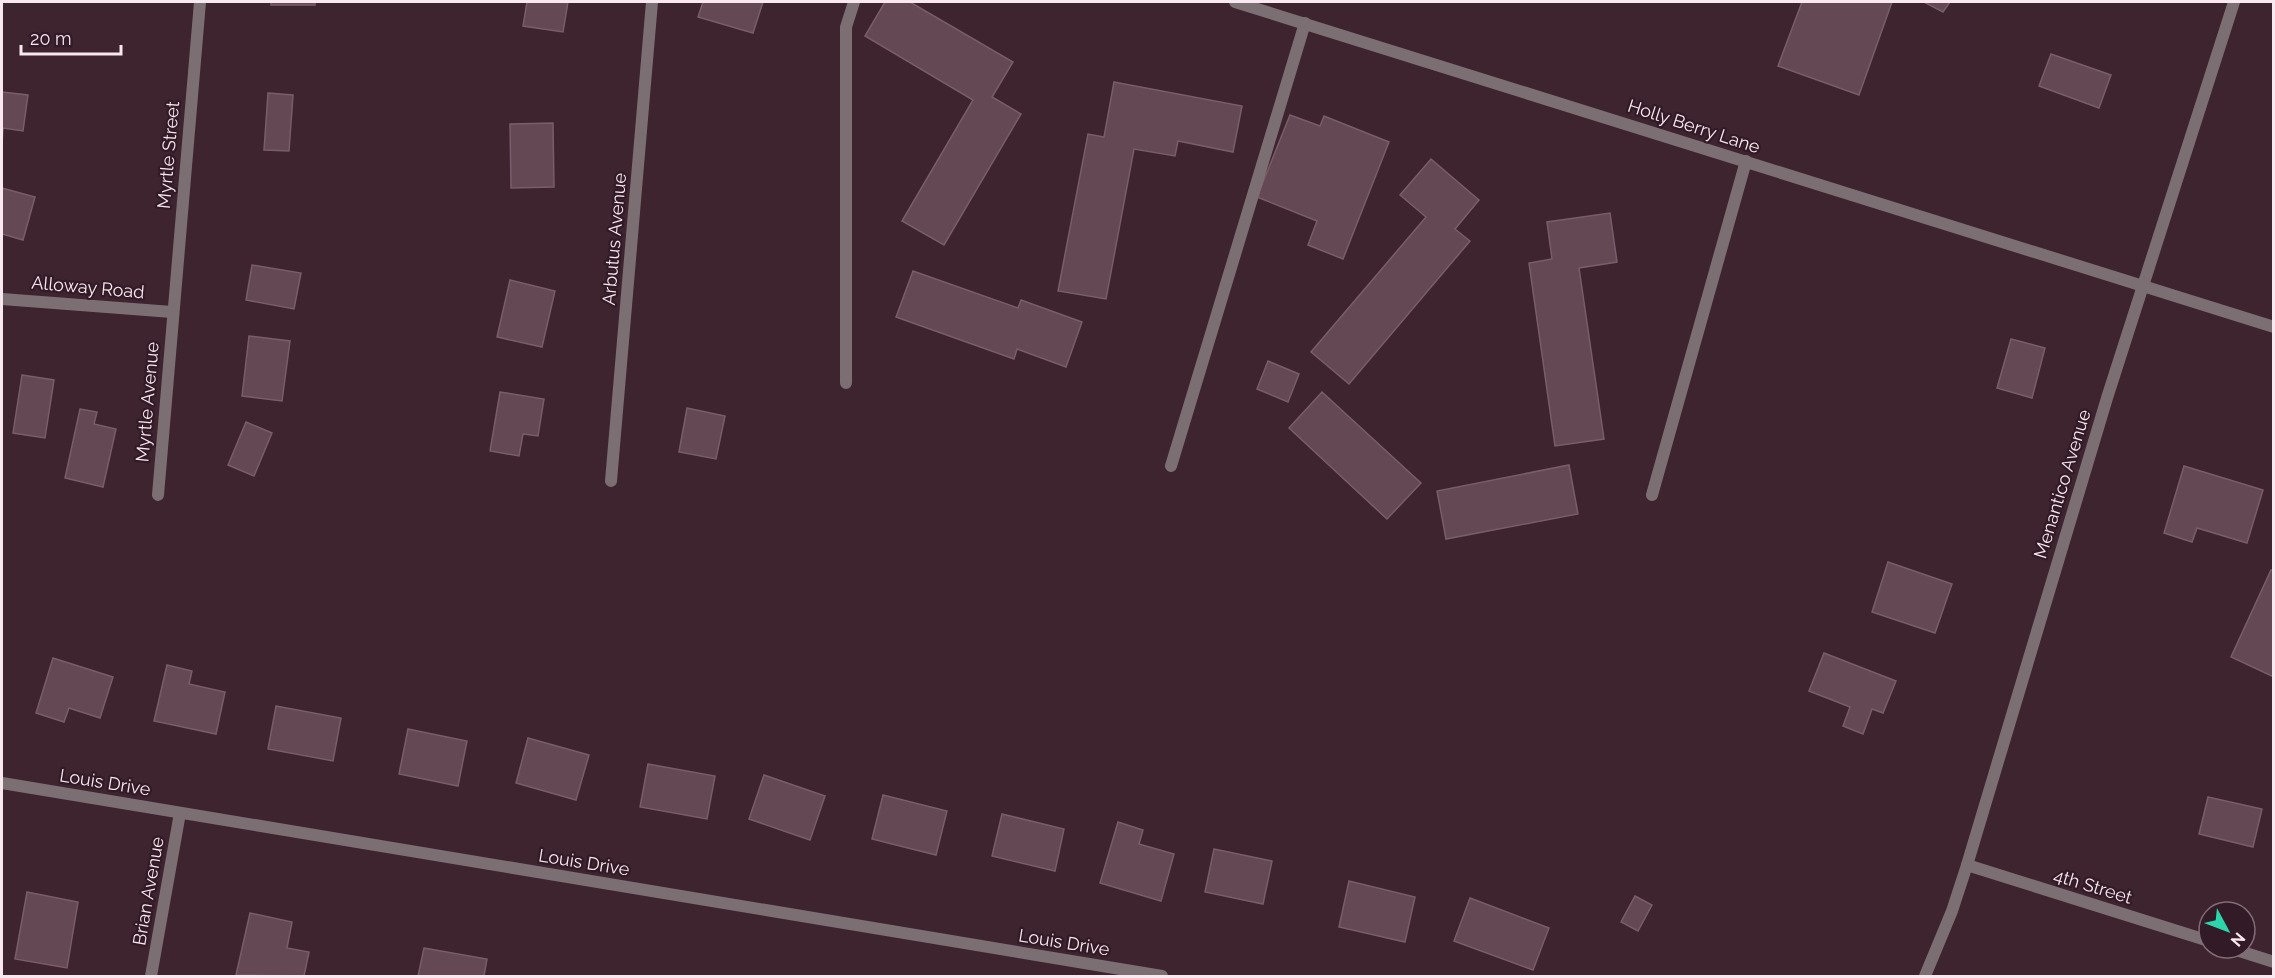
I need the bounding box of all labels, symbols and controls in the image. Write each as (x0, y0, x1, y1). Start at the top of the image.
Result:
scale bar (21, 18, 122, 56)
text: 20 m (30, 28, 72, 49)
street label: Holly Berry Lane (1625, 95, 1763, 157)
street label: Myrtle Street (153, 100, 183, 210)
street label: Arbutus Avenue (598, 171, 630, 306)
street label: Alloway Road (31, 272, 145, 302)
street label: Myrtle Avenue (131, 341, 163, 463)
street label: Menantico Avenue (2029, 407, 2095, 561)
street label: Louis Drive (58, 764, 152, 800)
street label: Brian Avenue (128, 835, 168, 947)
street label: Louis Drive (537, 844, 631, 880)
street label: 4th Street (2051, 864, 2135, 908)
north arrow (2197, 900, 2257, 960)
street label: Louis Drive (1017, 924, 1111, 960)
text: N (2227, 929, 2249, 950)

